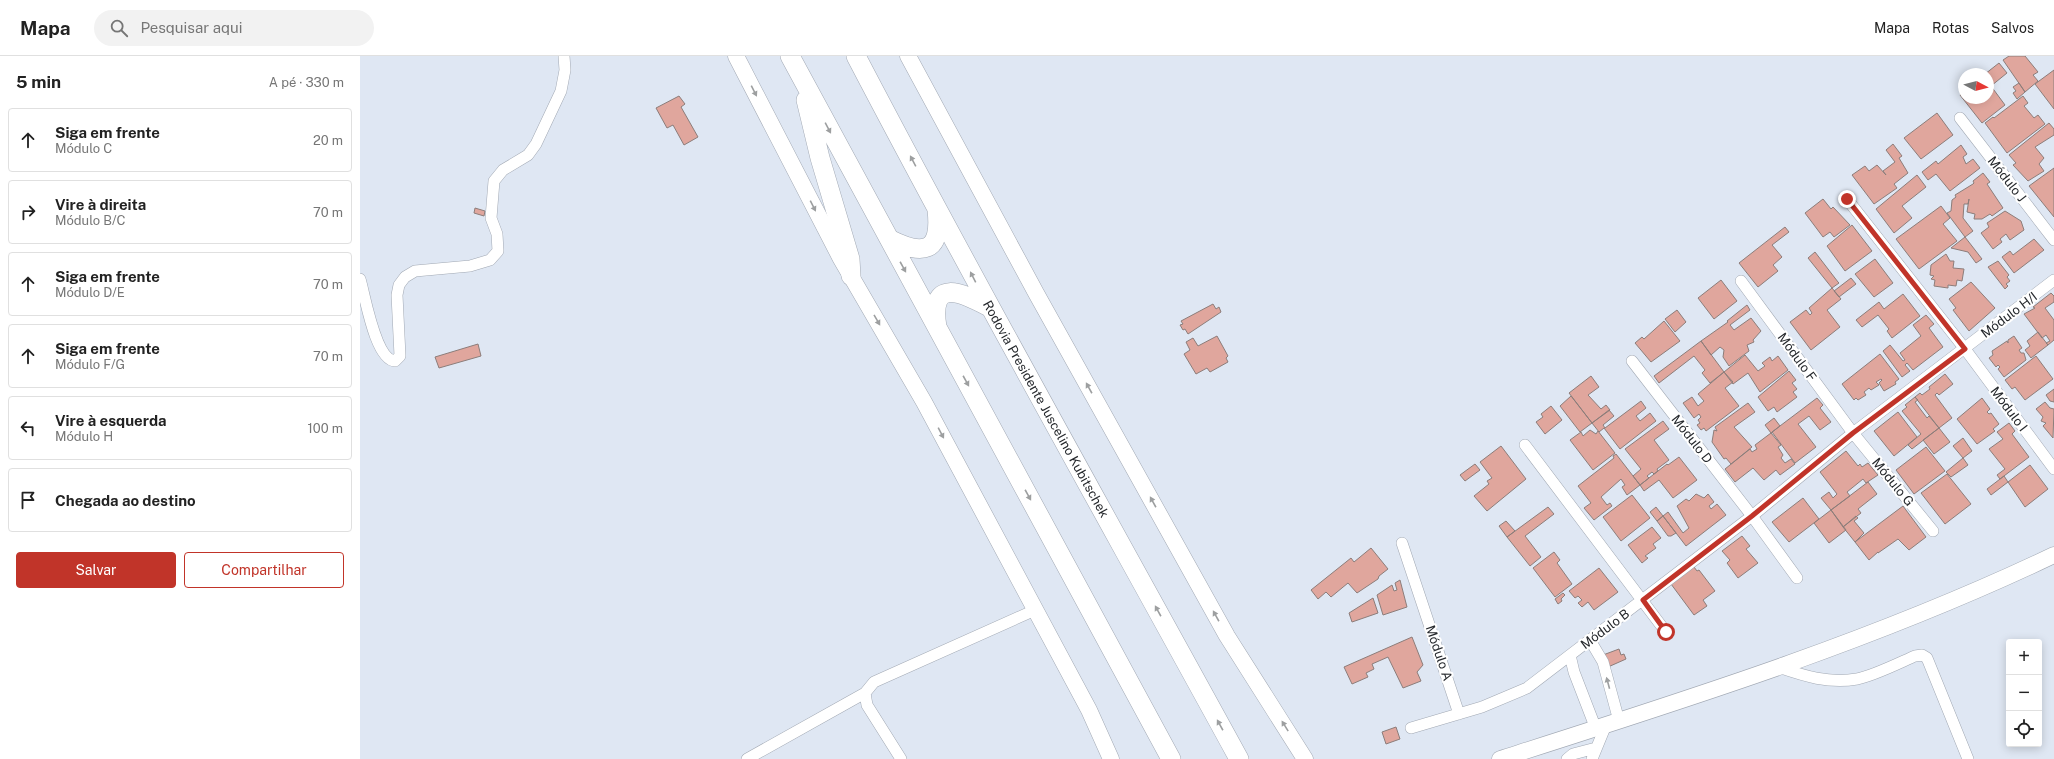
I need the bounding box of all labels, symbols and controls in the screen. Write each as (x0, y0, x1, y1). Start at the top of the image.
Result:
search box (94, 10, 374, 46)
text: Mapa (20, 17, 70, 39)
icon: search (108, 17, 130, 39)
text: Pesquisar aqui (140, 19, 242, 36)
text: Mapa (1874, 20, 1910, 36)
text: Rotas (1932, 20, 1969, 36)
text: Salvos (1991, 20, 2034, 36)
north arrow (1958, 68, 1994, 104)
text: 5 min (16, 72, 61, 92)
text: A pé · 330 m (269, 75, 344, 90)
one-way arrow (751, 85, 757, 96)
one-way arrow (825, 122, 832, 133)
text: Siga em frente (55, 124, 160, 141)
icon: ahead (17, 129, 39, 151)
text: 20 m (313, 133, 343, 148)
text: Módulo C (55, 141, 112, 156)
street label: Módulo J (1985, 153, 2029, 205)
one-way arrow (909, 156, 916, 167)
route end (1838, 190, 1856, 208)
text: Vire à direita (55, 196, 146, 213)
one-way arrow (810, 200, 817, 212)
icon: right (17, 201, 39, 223)
text: 70 m (313, 205, 343, 220)
text: Módulo B/C (55, 213, 125, 228)
one-way arrow (900, 261, 907, 272)
text: Siga em frente (55, 268, 160, 285)
one-way arrow (970, 271, 976, 282)
icon: ahead (17, 273, 39, 295)
text: 70 m (313, 277, 343, 292)
text: Módulo D/E (55, 285, 125, 300)
street label: Módulo H/I (1978, 289, 2040, 341)
street label: Rodovia Presidente Juscelino Kubitschek (980, 298, 1112, 520)
one-way arrow (873, 314, 880, 326)
street label: Módulo F (1774, 330, 1820, 384)
text: Siga em frente (55, 340, 160, 357)
icon: ahead (17, 345, 39, 367)
text: 70 m (313, 349, 343, 364)
text: Módulo F/G (55, 357, 125, 372)
one-way arrow (962, 375, 969, 387)
one-way arrow (1086, 383, 1093, 394)
street label: Módulo I (1987, 384, 2031, 434)
text: Vire à esquerda (55, 412, 167, 429)
street label: Módulo D (1668, 412, 1716, 466)
icon: left (17, 417, 39, 439)
text: 100 m (307, 421, 343, 436)
one-way arrow (937, 427, 944, 439)
text: Módulo H (55, 429, 113, 444)
street label: Módulo G (1869, 455, 1917, 509)
icon: arrive (17, 489, 39, 511)
one-way arrow (1024, 489, 1031, 501)
text: Chegada ao destino (55, 492, 196, 509)
one-way arrow (1149, 496, 1156, 508)
button: Salvar (16, 552, 176, 588)
button: Compartilhar (184, 552, 344, 588)
one-way arrow (1154, 605, 1161, 617)
street label: Módulo B (1578, 606, 1632, 652)
one-way arrow (1212, 610, 1219, 621)
street label: Módulo A (1423, 623, 1455, 683)
route start (1657, 623, 1675, 641)
map controls (2006, 639, 2042, 747)
button: + (2006, 639, 2042, 675)
button: − (2006, 675, 2042, 711)
one-way arrow (1605, 677, 1611, 690)
button: locate (2006, 711, 2042, 747)
one-way arrow (1217, 719, 1224, 731)
one-way arrow (1281, 721, 1289, 731)

